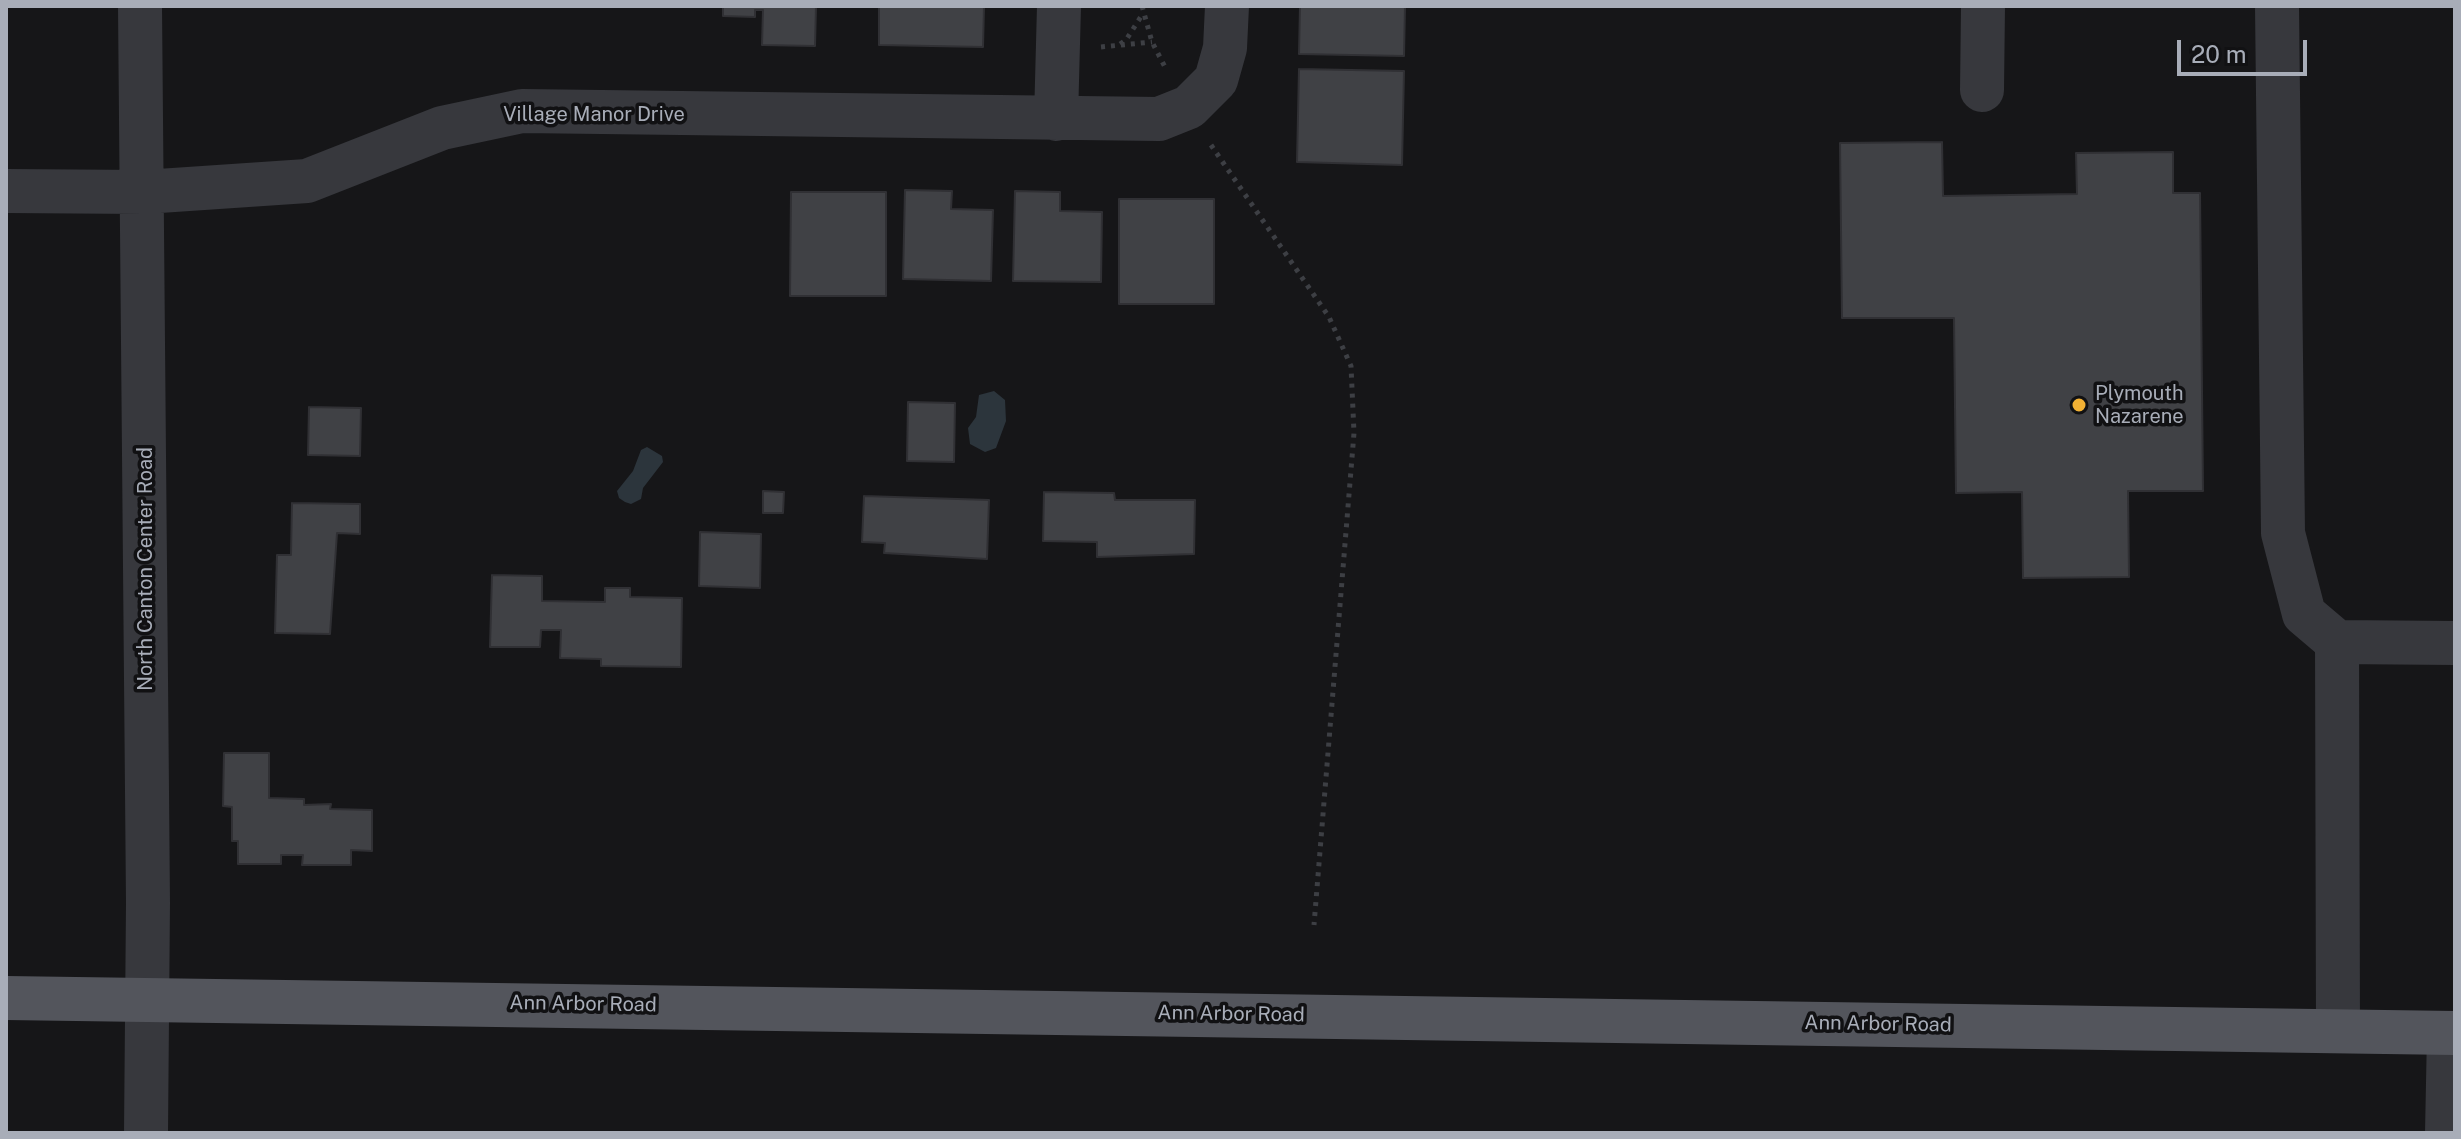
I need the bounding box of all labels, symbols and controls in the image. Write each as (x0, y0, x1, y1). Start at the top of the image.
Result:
scale bar (2181, 24, 2311, 74)
text: 20 m (2191, 40, 2247, 68)
street label: Village Manor Drive (503, 103, 685, 127)
place label: Plymouth Nazarene (2095, 382, 2184, 429)
marker: Plymouth Nazarene (2070, 396, 2088, 414)
street label: North Canton Center Road (134, 447, 158, 691)
street label: Ann Arbor Road (509, 991, 657, 1017)
street label: Ann Arbor Road (1157, 1001, 1305, 1027)
street label: Ann Arbor Road (1804, 1011, 1952, 1037)

